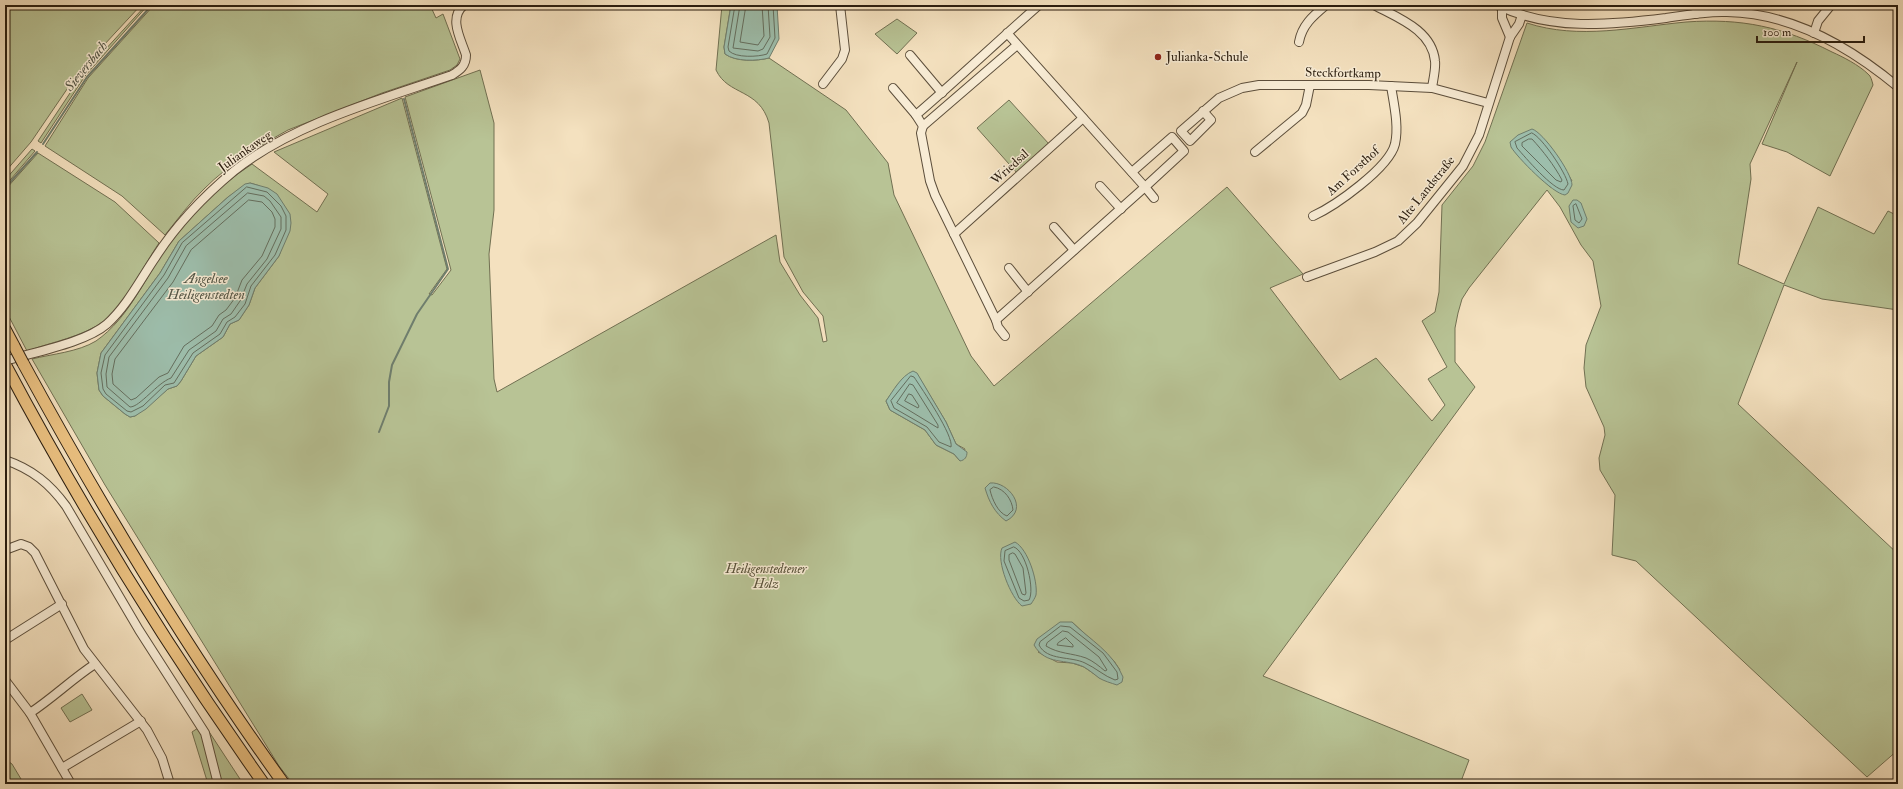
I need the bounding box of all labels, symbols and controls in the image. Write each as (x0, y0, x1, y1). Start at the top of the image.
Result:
scale bar (1757, 18, 1864, 44)
text: 100 m (1763, 25, 1792, 40)
water label: Sieversbach (60, 38, 111, 95)
place label: Julianka-Schule (1165, 49, 1249, 65)
marker: Julianka-Schule (1153, 52, 1163, 62)
street label: Steckfortkamp (1305, 64, 1381, 83)
street label: Juliankaweg (214, 126, 275, 176)
street label: Am Forsthof (1322, 142, 1384, 200)
street label: Wriedsal (987, 145, 1033, 189)
street label: Alte Landstraße (1393, 152, 1459, 228)
water label: Angelsee Heiligenstedten (166, 270, 245, 303)
park label: Heiligenstedtener Holz (724, 561, 808, 592)

